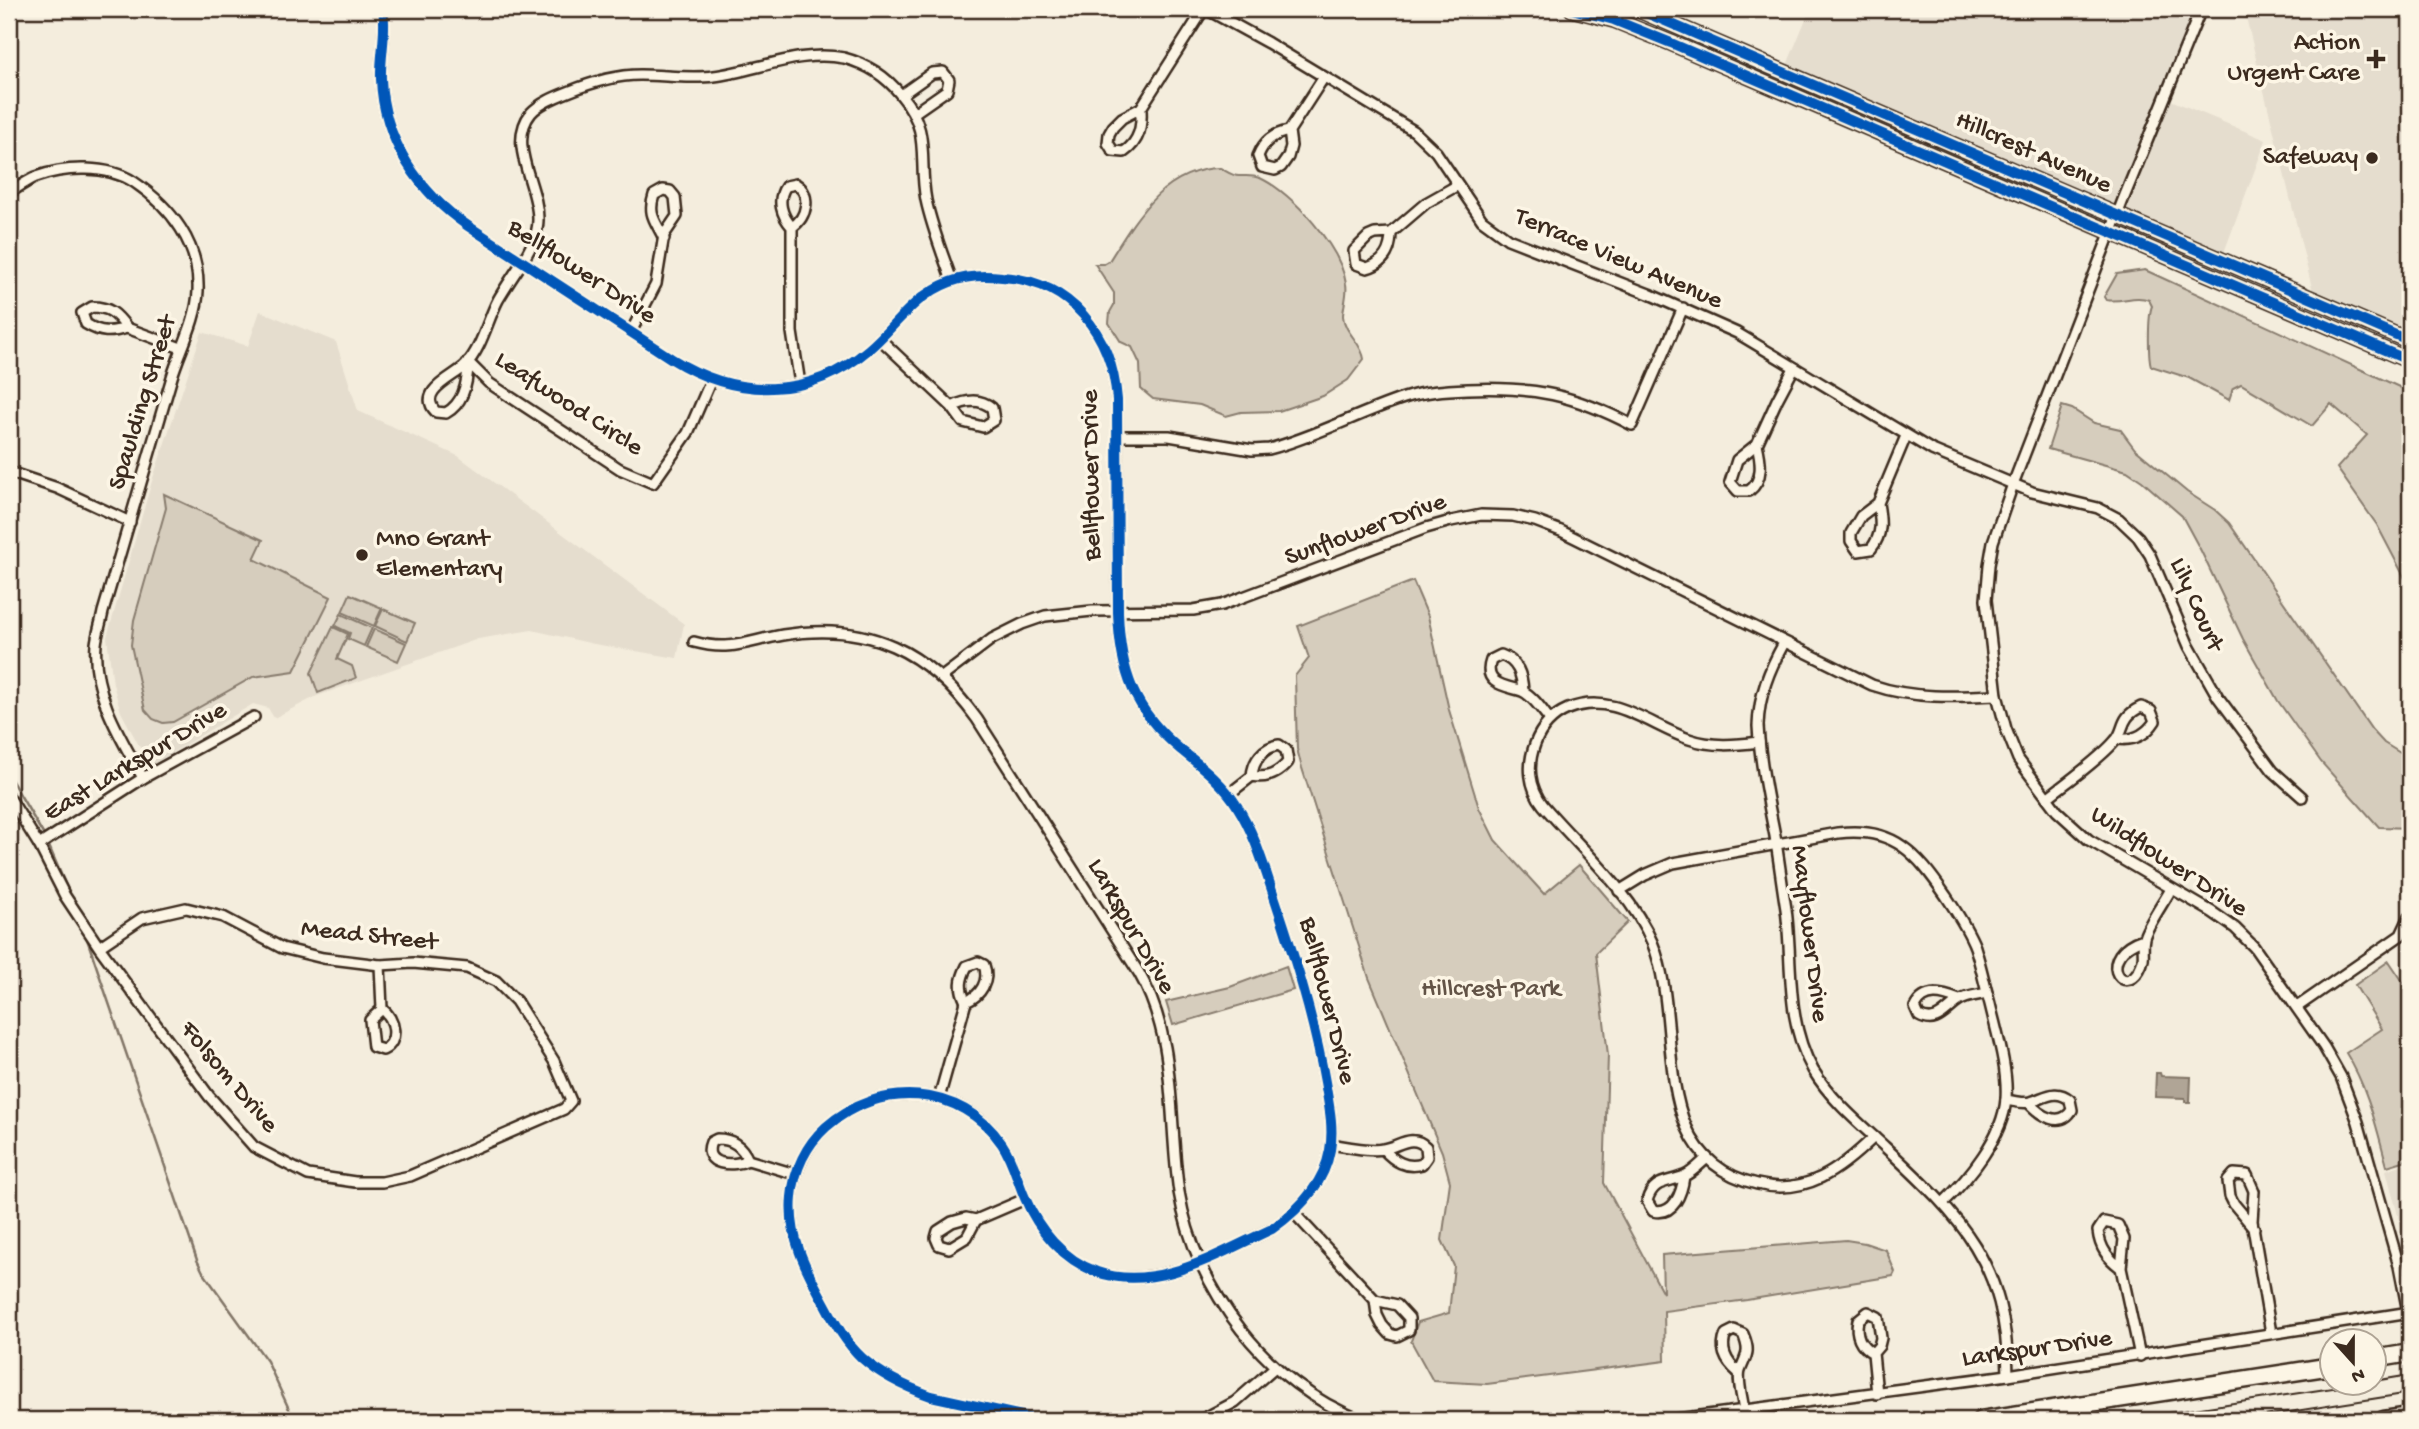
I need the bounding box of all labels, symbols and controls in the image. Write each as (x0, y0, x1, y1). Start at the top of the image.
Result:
place label: Action Urgent Care (2227, 29, 2361, 90)
marker: Action Urgent Care (2366, 49, 2386, 69)
street label: Hillcrest Avenue (1950, 106, 2117, 203)
place label: Safeway (2263, 143, 2358, 174)
marker: Safeway (2364, 150, 2380, 166)
street label: Terrace View Avenue (1508, 201, 1727, 318)
street label: Bellflower Drive (500, 213, 662, 333)
street label: Spaulding Street (103, 310, 186, 494)
street label: Leafwood Circle (488, 345, 649, 465)
street label: Bellflower Drive (1076, 389, 1110, 562)
street label: Sunflower Drive (1281, 487, 1451, 575)
place label: Mno Grant Elementary (376, 525, 503, 586)
marker: Mno Grant Elementary (354, 547, 370, 563)
street label: Lily Court (2161, 553, 2230, 659)
street label: East Larkspur Drive (39, 696, 234, 830)
street label: Wildflower Drive (2083, 801, 2253, 926)
street label: Mayflower Drive (1782, 844, 1834, 1025)
street label: Larkspur Drive (1079, 854, 1182, 1001)
street label: Bellflower Drive (1290, 913, 1362, 1088)
street label: Mead Street (299, 914, 441, 960)
park label: Hillcrest Park (1421, 975, 1563, 1006)
street label: Folsom Drive (171, 1015, 284, 1141)
street label: Larkspur Drive (1960, 1324, 2115, 1376)
north arrow (2318, 1328, 2388, 1398)
text: N (2348, 1362, 2368, 1388)

